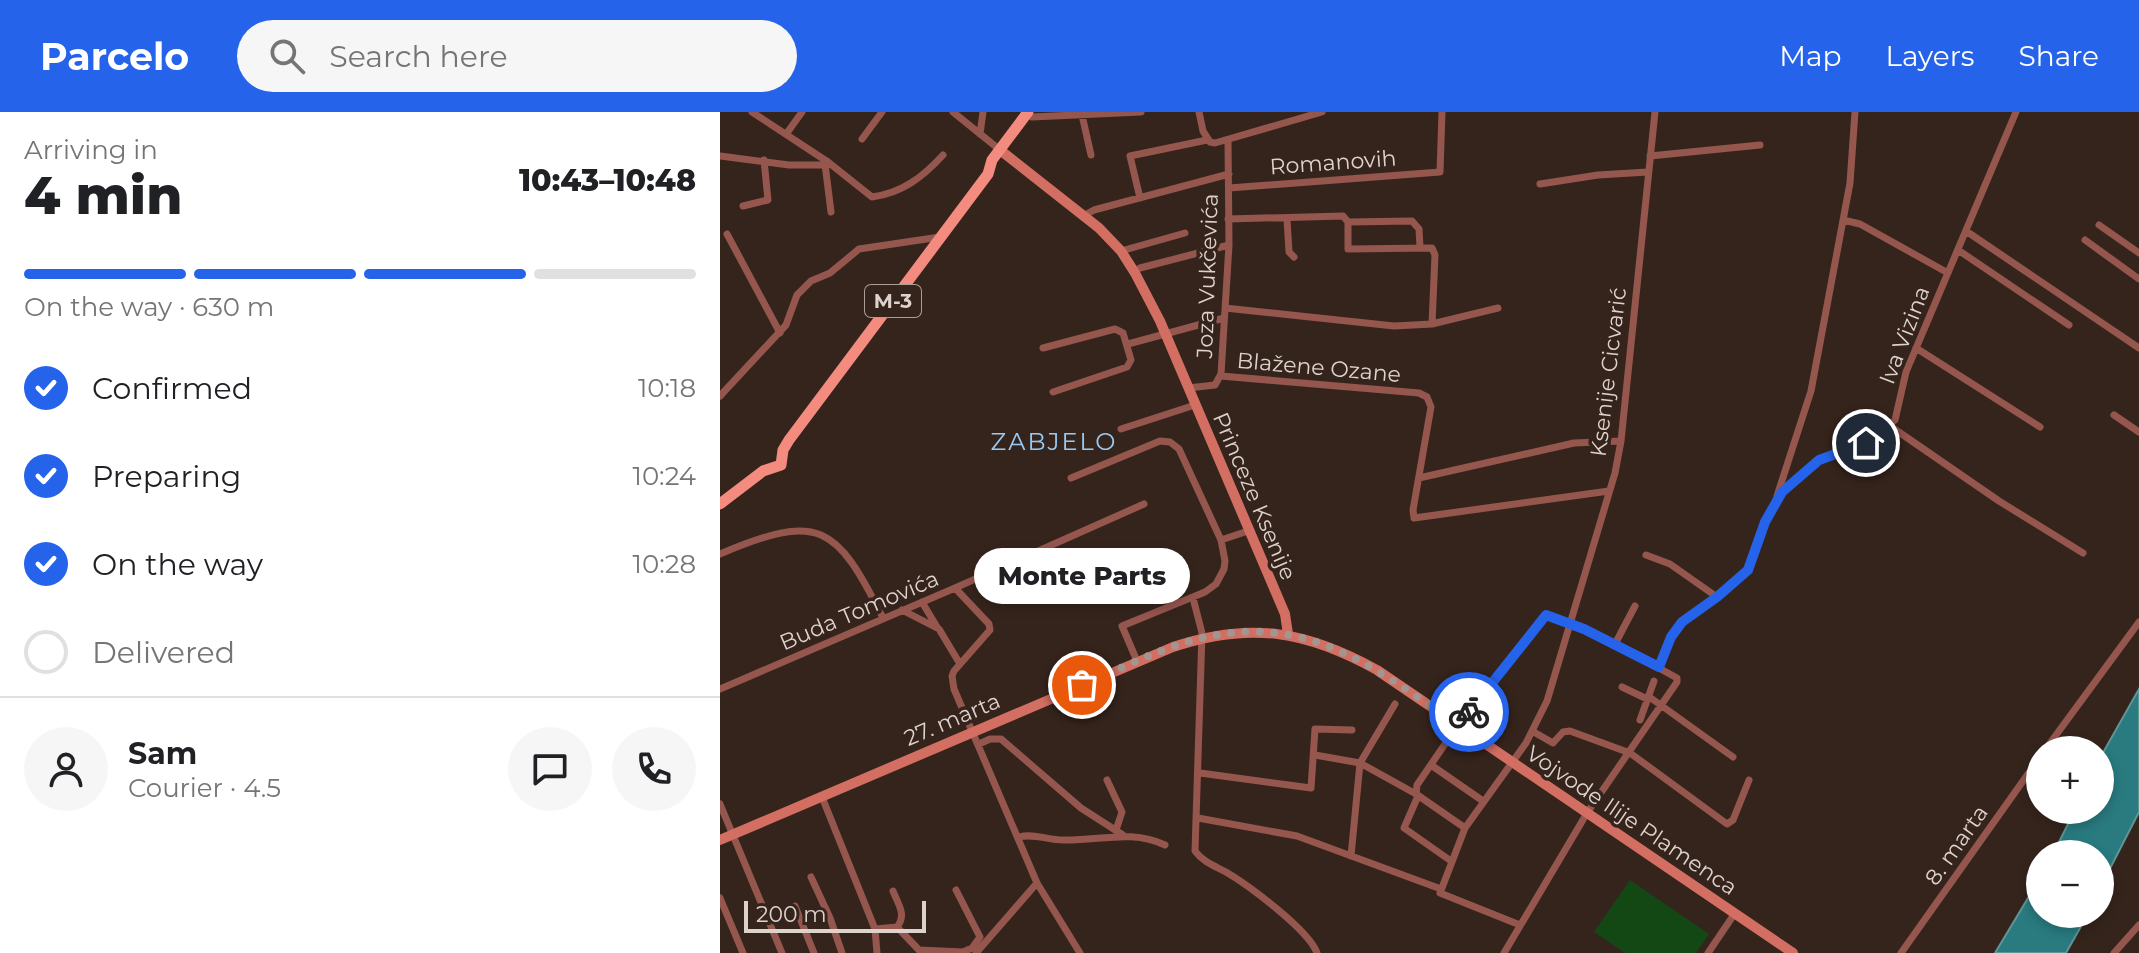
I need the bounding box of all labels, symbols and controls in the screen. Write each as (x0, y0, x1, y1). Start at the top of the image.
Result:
search box (237, 20, 797, 92)
text: Parcelo (40, 33, 189, 80)
icon: search (265, 34, 309, 78)
text: Search here (329, 38, 508, 75)
text: Map (1779, 39, 1842, 73)
text: Layers (1886, 39, 1975, 73)
text: Share (2019, 39, 2099, 73)
text: Arriving in (24, 134, 158, 166)
street label: Romanovih (1269, 145, 1397, 180)
text: 10:43–10:48 (519, 162, 696, 199)
text: 4 min (24, 164, 182, 227)
street label: Joza Vukčevića (1191, 193, 1224, 360)
street label: Iva Vizina (1873, 282, 1935, 388)
road number: M-3 (865, 285, 921, 317)
street label: Ksenije Cicvarić (1585, 286, 1632, 458)
text: On the way · 630 m (24, 291, 274, 323)
street label: Blažene Ozane (1236, 347, 1402, 388)
icon: check (24, 366, 68, 410)
text: Confirmed (92, 370, 252, 407)
text: 10:18 (638, 372, 696, 404)
street label: Princeze Ksenije (1207, 408, 1302, 584)
pin (1832, 409, 1900, 477)
icon: home (1844, 421, 1888, 465)
district label: ZABJELO (991, 427, 1117, 456)
icon: check (24, 454, 68, 498)
text: Preparing (92, 458, 241, 495)
text: 10:24 (633, 460, 696, 492)
icon: check (24, 542, 68, 586)
text: On the way (92, 546, 263, 583)
text: 10:28 (633, 548, 696, 580)
callout: Monte Parts (974, 549, 1190, 605)
text: Monte Parts (998, 560, 1166, 592)
street label: Buda Tomovića (776, 565, 943, 656)
text: Delivered (92, 634, 235, 671)
pin (1048, 651, 1116, 719)
icon: bag (1060, 663, 1104, 707)
courier (1429, 672, 1509, 752)
street label: 27. marta (900, 687, 1004, 752)
icon: bike (1447, 690, 1491, 734)
button: person (24, 727, 108, 811)
button: chat (508, 727, 592, 811)
button: phone (612, 727, 696, 811)
text: Sam (128, 735, 197, 772)
map controls (2026, 736, 2114, 928)
button: + (2026, 736, 2114, 824)
street label: Vojvode Ilije Plamenca (1521, 740, 1742, 901)
text: Courier · 4.5 (128, 772, 281, 804)
street label: 8. marta (1919, 800, 1994, 891)
button: − (2026, 840, 2114, 928)
scale bar (744, 897, 926, 933)
text: 200 m (756, 901, 827, 928)

